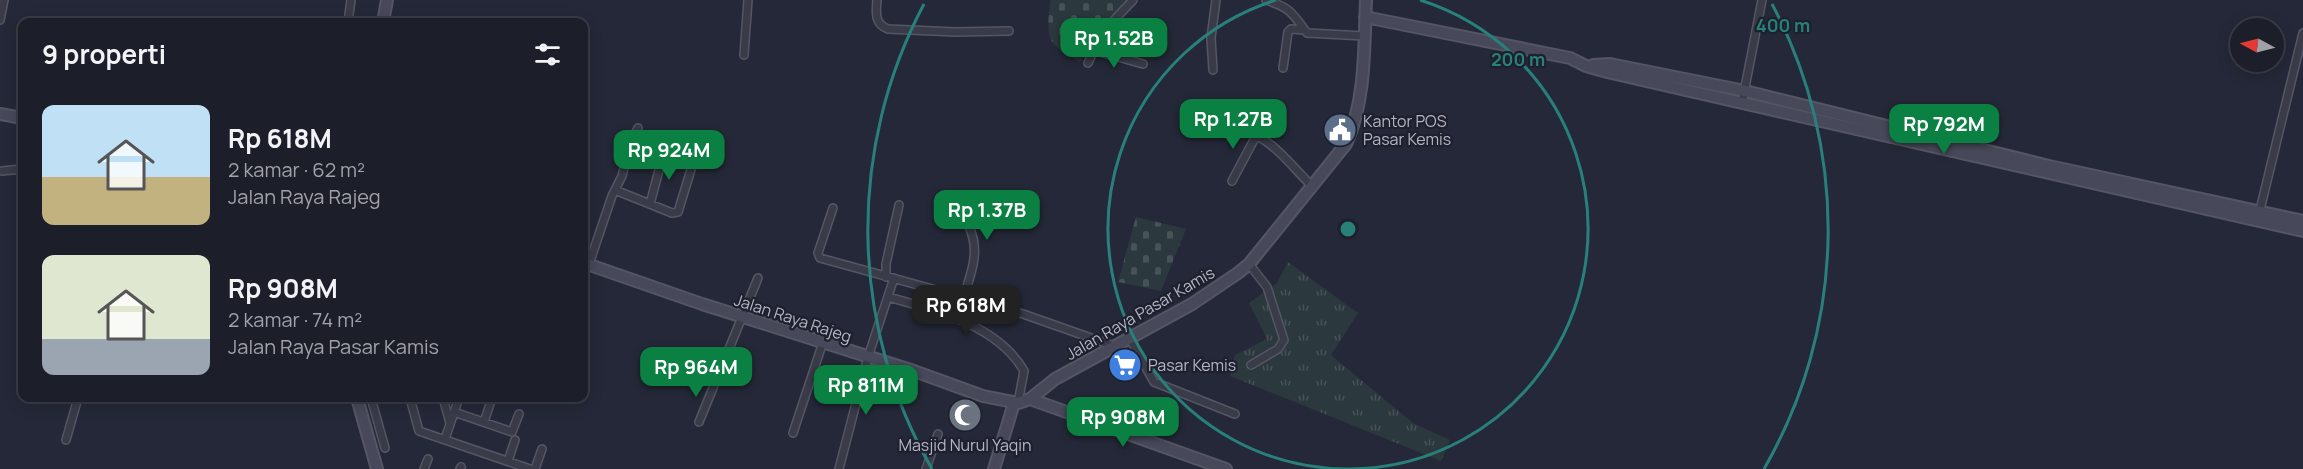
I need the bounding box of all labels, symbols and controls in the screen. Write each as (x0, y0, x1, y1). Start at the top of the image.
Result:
text: 400 m (1756, 13, 1810, 37)
pin: Rp 1.52B (1052, 18, 1176, 69)
north arrow (2230, 18, 2284, 72)
map controls (2230, 18, 2284, 72)
text: Rp 1.52B (1074, 24, 1154, 51)
text: 9 properti (42, 36, 166, 72)
icon: filters (531, 38, 564, 71)
text: 200 m (1491, 47, 1545, 71)
pin: Rp 1.27B (1171, 99, 1295, 150)
pin: Rp 792M (1889, 104, 1999, 155)
text: Rp 1.27B (1194, 105, 1272, 132)
place label: Kantor POS Pasar Kemis (1363, 110, 1451, 150)
text: Rp 792M (1903, 110, 1985, 137)
public building icon: Kantor POS Pasar Kemis (1322, 112, 1358, 148)
text: Rp 618M (228, 120, 332, 156)
icon: home (90, 129, 162, 201)
pin: Rp 924M (614, 130, 724, 181)
text: Rp 924M (628, 136, 710, 163)
text: 2 kamar · 62 m² (228, 156, 365, 183)
text: Jalan Raya Rajeg (228, 183, 381, 210)
pin: Rp 1.37B (925, 190, 1049, 241)
text: Rp 1.37B (948, 196, 1026, 223)
centre of rings (1338, 219, 1358, 239)
street label: Jalan Raya Pasar Kamis (1061, 261, 1219, 365)
text: Rp 908M (228, 270, 338, 306)
icon: home (90, 279, 162, 351)
pin: Rp 618M (911, 285, 1021, 336)
street label: Jalan Raya Rajeg (732, 289, 854, 347)
text: Rp 618M (926, 291, 1006, 318)
text: 2 kamar · 74 m² (228, 306, 362, 333)
text: Jalan Raya Pasar Kamis (228, 333, 439, 360)
pin: Rp 964M (641, 347, 751, 398)
supermarket icon: Pasar Kemis (1107, 347, 1143, 383)
text: Rp 964M (654, 353, 738, 380)
place label: Pasar Kemis (1148, 354, 1236, 376)
pin: Rp 811M (811, 365, 921, 416)
text: Rp 811M (828, 371, 904, 398)
mosque icon: Masjid Nurul Yaqin (947, 397, 983, 433)
pin: Rp 908M (1068, 397, 1178, 448)
text: Rp 908M (1081, 403, 1165, 430)
place label: Masjid Nurul Yaqin (898, 434, 1032, 456)

